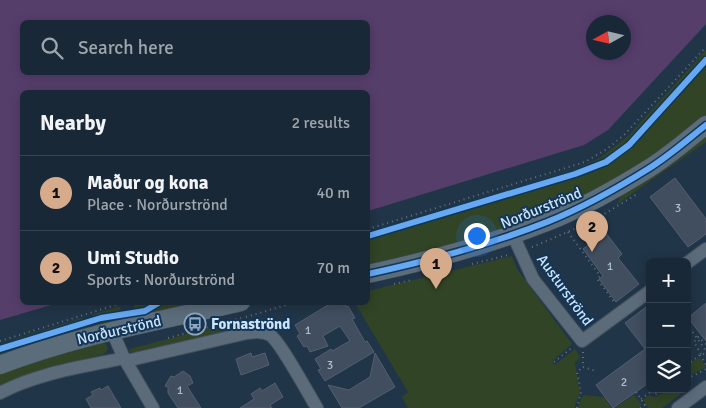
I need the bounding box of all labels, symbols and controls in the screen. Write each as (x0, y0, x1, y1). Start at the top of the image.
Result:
north arrow (586, 15, 631, 60)
search box (20, 20, 370, 75)
icon: search (38, 34, 66, 62)
text: Search here (78, 36, 174, 60)
text: Nearby (40, 110, 106, 136)
text: 2 results (291, 113, 350, 133)
text: Maður og kona (87, 171, 209, 195)
text: 1 (52, 183, 60, 203)
text: 40 m (316, 183, 350, 203)
street label: Norðurströnd (498, 184, 584, 232)
text: Place · Norðurströnd (87, 195, 228, 215)
house number: 3 (675, 201, 681, 216)
pin: 2 (576, 211, 608, 252)
your location (464, 223, 490, 249)
text: Umi Studio (87, 246, 179, 270)
pin: 1 (420, 248, 452, 289)
street label: Austurströnd (533, 251, 597, 329)
text: 2 (52, 258, 60, 278)
text: 70 m (316, 258, 350, 278)
map controls (646, 258, 691, 393)
button: + (646, 258, 691, 303)
house number: 1 (607, 259, 613, 274)
text: Sports · Norðurströnd (87, 270, 235, 290)
button: − (646, 303, 691, 348)
street label: Norðurströnd (75, 312, 163, 348)
bus stop icon: Fornaströnd (183, 312, 207, 336)
place label: Fornaströnd (211, 315, 290, 333)
house number: 1 (305, 323, 311, 338)
button: layers (646, 348, 691, 393)
house number: 3 (327, 358, 333, 373)
house number: 2 (621, 375, 627, 390)
house number: 1 (177, 383, 183, 398)

